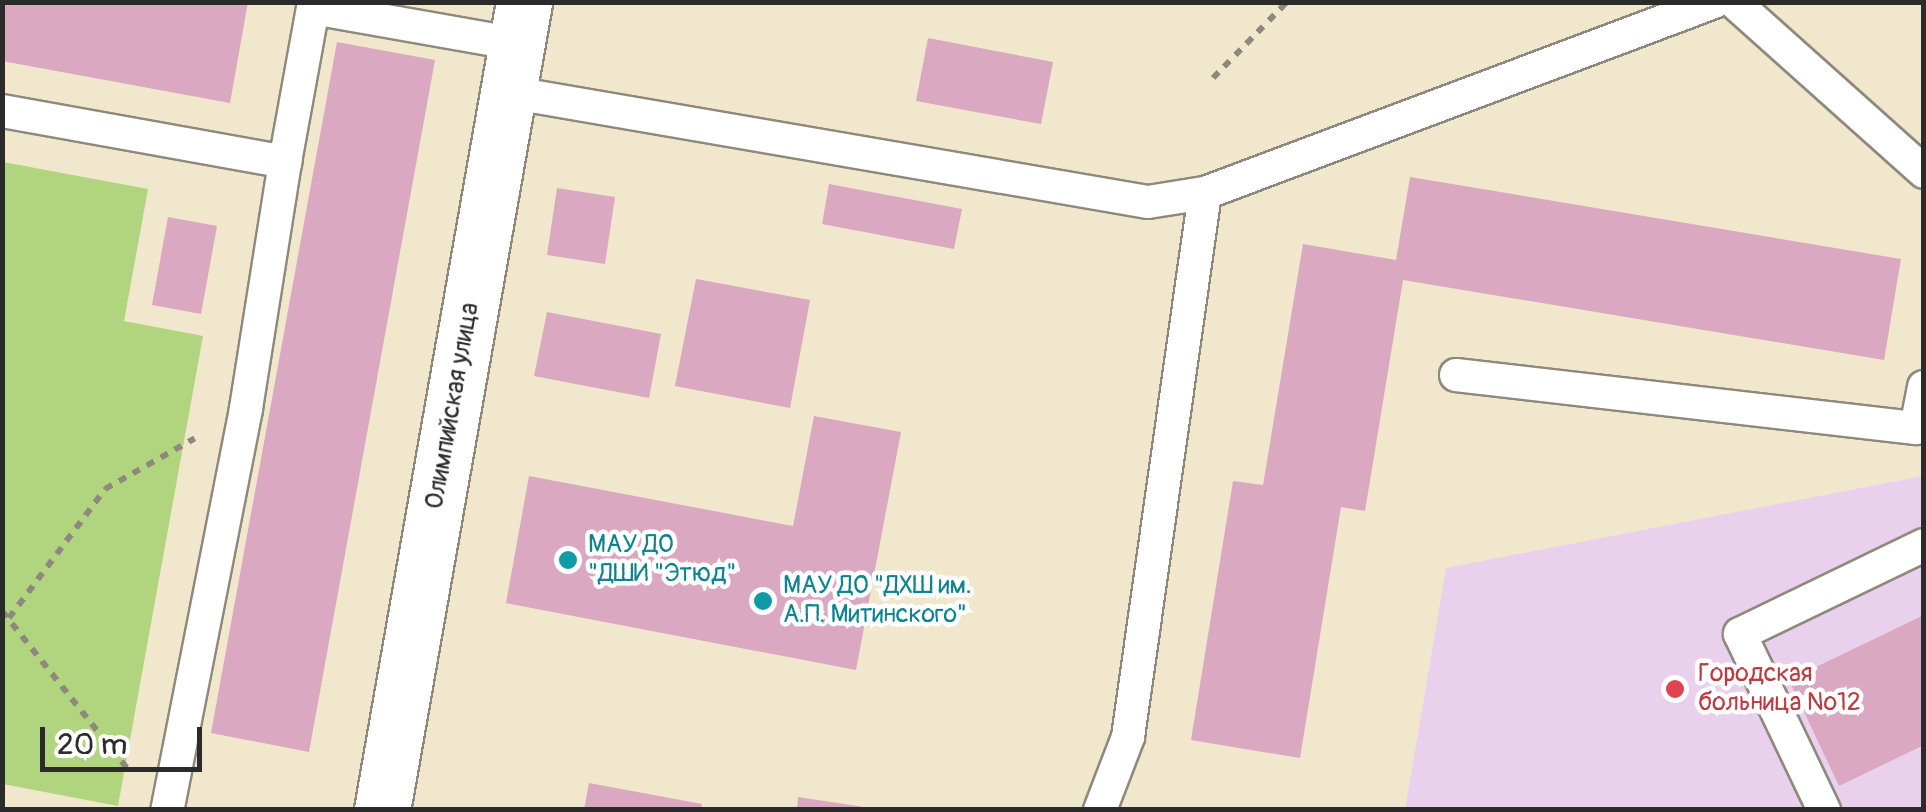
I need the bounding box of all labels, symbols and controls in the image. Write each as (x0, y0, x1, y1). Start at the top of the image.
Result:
street label: Олимпийская улица (420, 300, 486, 512)
place label: МАУ ДО "ДШИ "Этюд" (588, 531, 736, 590)
marker: МАУ ДО "ДШИ "Этюд" (557, 549, 579, 571)
place label: МАУ ДО "ДХШ им. А.П. Митинского" (783, 572, 971, 631)
marker: МАУ ДО "ДХШ им. А.П. Митинского" (752, 590, 774, 612)
place label: Городская больница №12 (1698, 660, 1861, 719)
marker: Городская больница №12 (1662, 676, 1688, 702)
scale bar (45, 707, 208, 769)
text: 20 m (57, 726, 127, 763)

